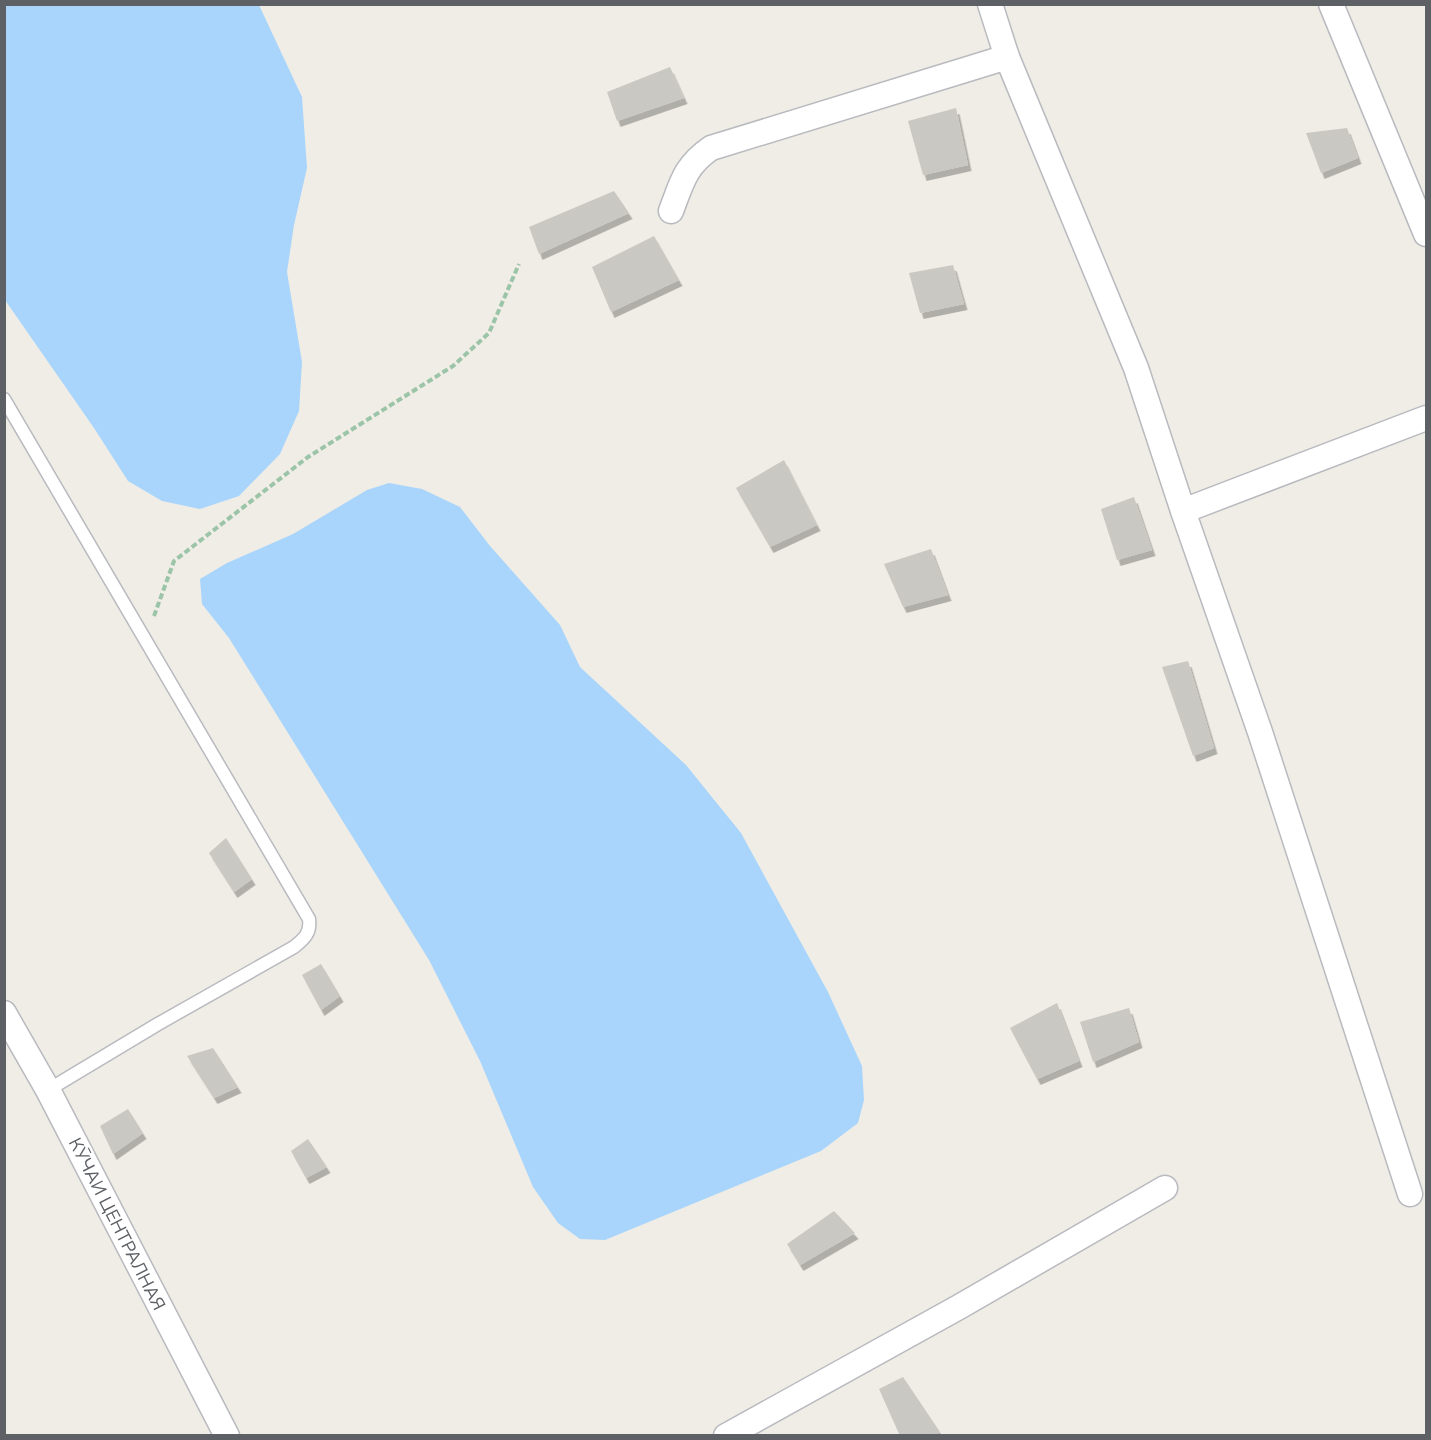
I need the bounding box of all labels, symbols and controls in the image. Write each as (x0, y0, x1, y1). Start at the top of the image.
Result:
street label: КӮЧАИ ЦЕНТРАЛНАЯ (63, 1133, 171, 1315)

